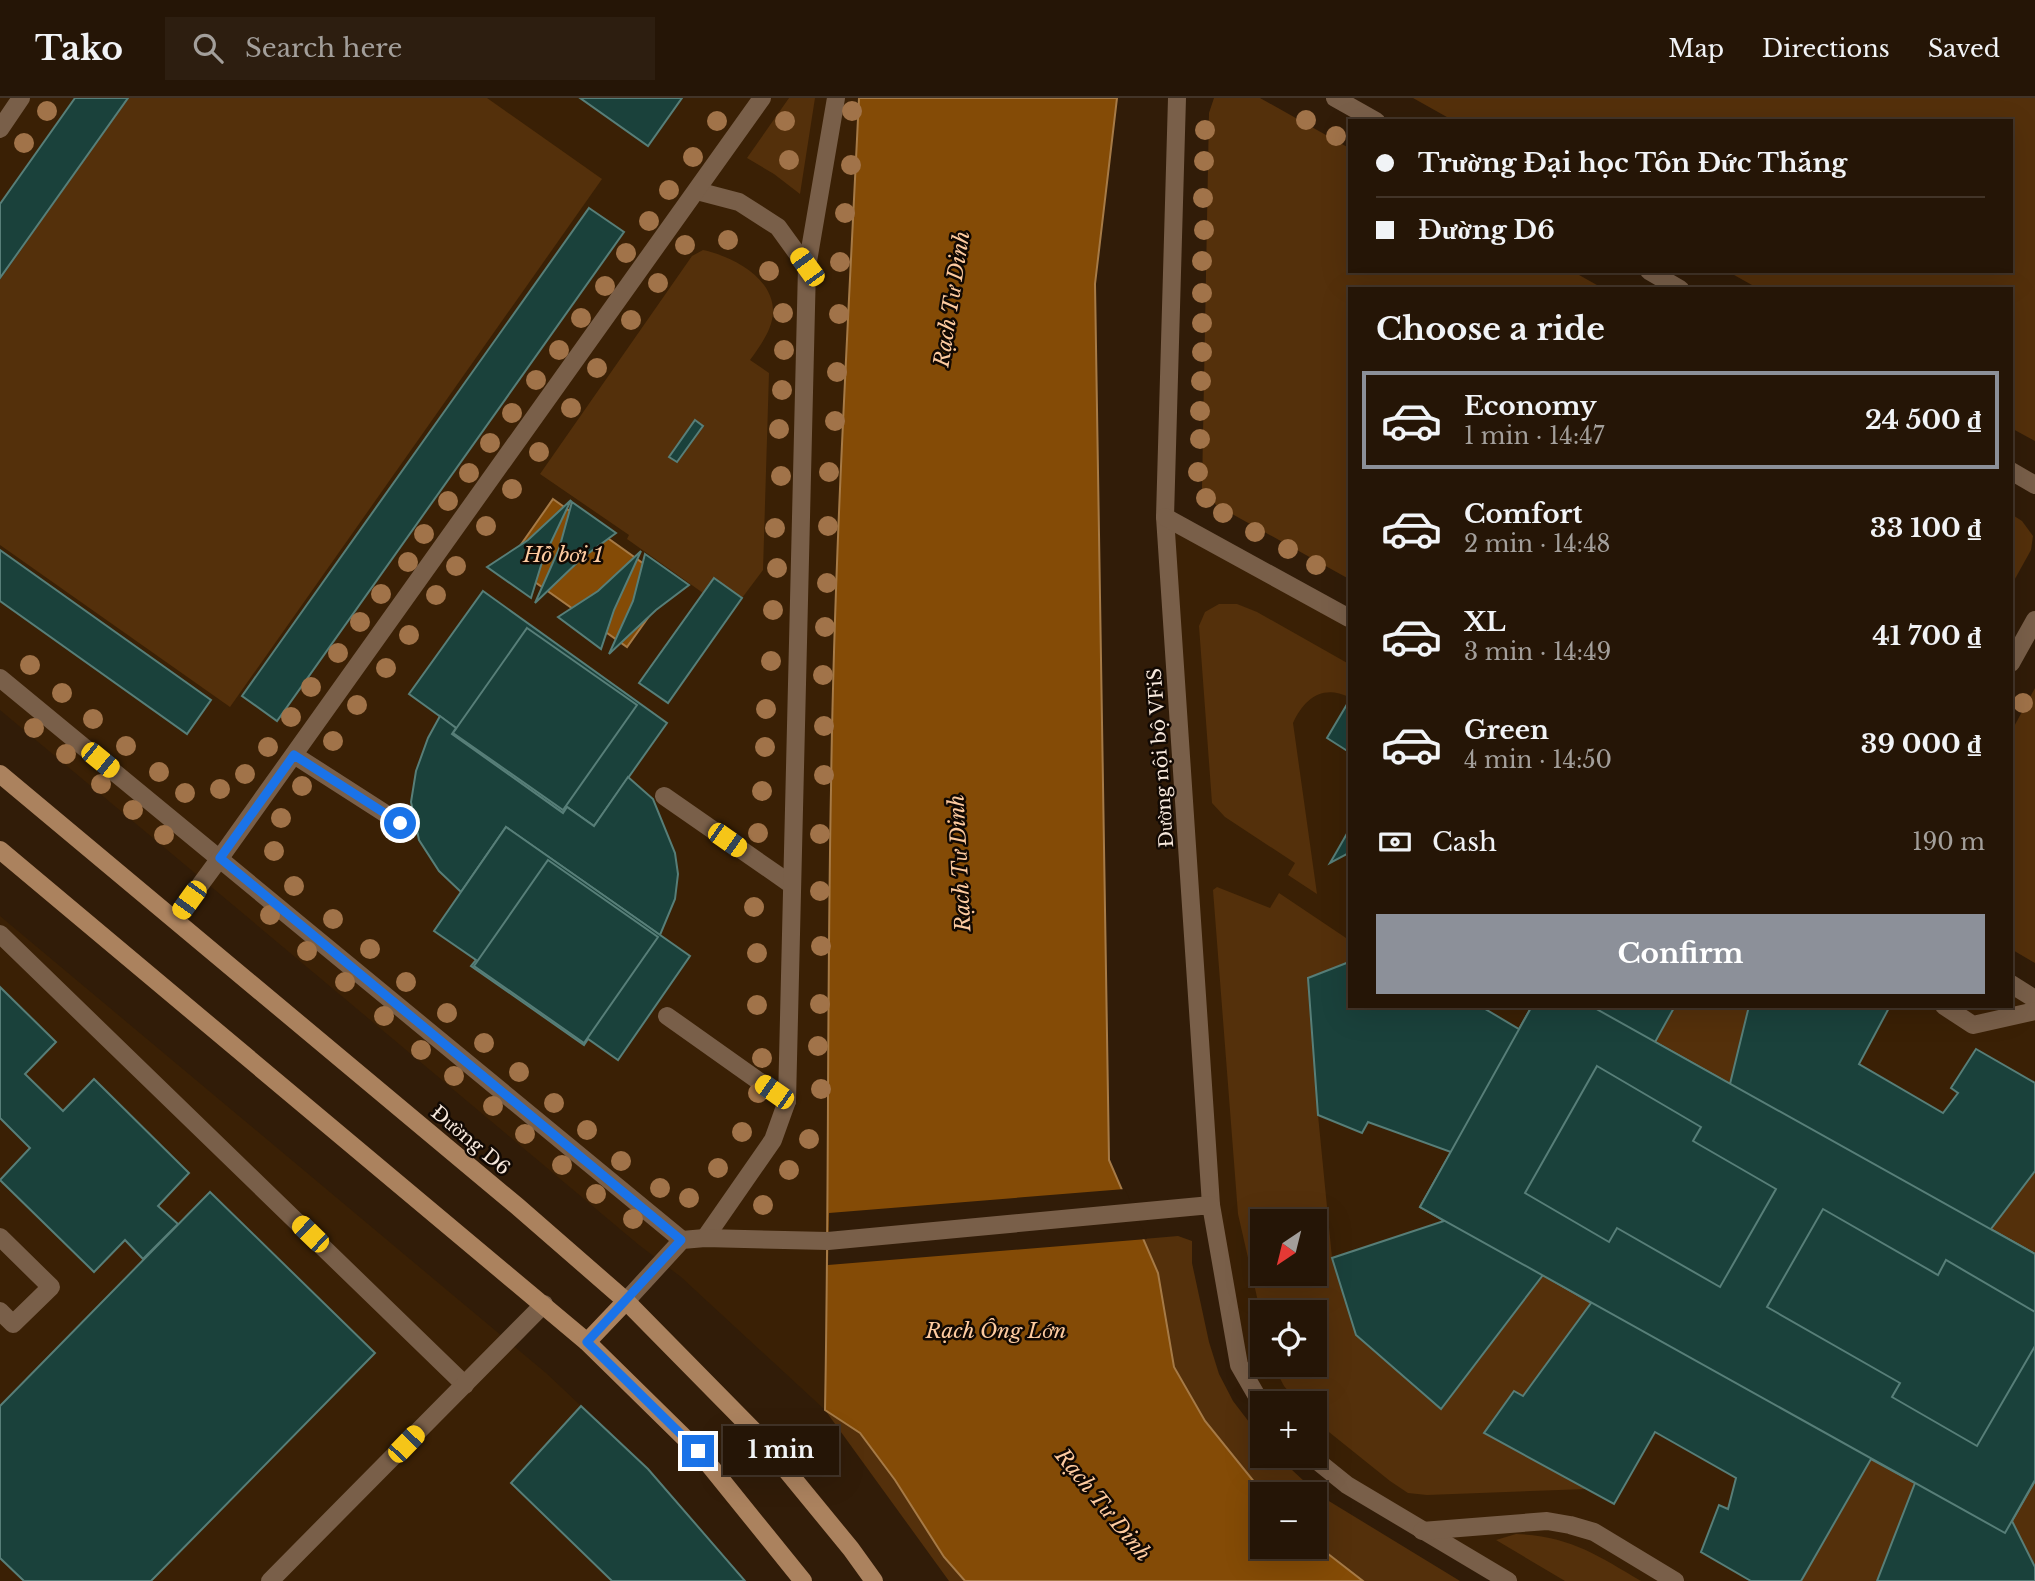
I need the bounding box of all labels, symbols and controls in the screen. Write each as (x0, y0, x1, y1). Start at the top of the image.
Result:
search box (165, 17, 655, 80)
text: Tako (35, 28, 123, 69)
icon: search (189, 29, 227, 67)
text: Search here (245, 32, 402, 64)
text: Map (1668, 34, 1724, 63)
text: Directions (1762, 34, 1890, 63)
text: Saved (1928, 34, 2000, 63)
text: Trường Đại học Tôn Đức Thắng (1418, 147, 1847, 179)
text: Đường D6 (1418, 214, 1555, 246)
water label: Rạch Tư Dinh (928, 229, 976, 370)
car (787, 244, 828, 290)
text: Choose a ride (1376, 309, 1605, 349)
icon: car (1380, 389, 1443, 452)
text: Economy (1464, 390, 1597, 422)
text: 24 500 ₫ (1865, 404, 1981, 436)
text: 1 min · 14:47 (1464, 422, 1604, 450)
icon: car (1380, 497, 1443, 560)
text: Comfort (1464, 498, 1582, 530)
text: 33 100 ₫ (1870, 512, 1981, 544)
text: 2 min · 14:48 (1464, 530, 1611, 558)
water label: Hồ bơi 1 (522, 542, 603, 568)
icon: car (1380, 605, 1443, 668)
text: XL (1464, 606, 1506, 638)
text: 41 700 ₫ (1873, 620, 1981, 652)
text: 3 min · 14:49 (1464, 638, 1611, 666)
street label: Đường nội bộ VFiS (1143, 667, 1178, 849)
icon: car (1380, 713, 1443, 776)
text: Green (1464, 714, 1549, 746)
text: 39 000 ₫ (1861, 728, 1981, 760)
car (78, 739, 123, 781)
text: 4 min · 14:50 (1464, 746, 1612, 774)
water label: Rạch Tư Dinh (943, 794, 977, 933)
route start (384, 807, 416, 839)
car (704, 819, 751, 861)
icon: cash (1376, 823, 1414, 861)
text: Cash (1432, 826, 1497, 858)
text: 190 m (1912, 828, 1985, 856)
car (169, 877, 210, 923)
button: Confirm (1376, 914, 1985, 994)
car (751, 1071, 798, 1113)
street label: Đường D6 (427, 1101, 515, 1180)
north arrow (1250, 1209, 1326, 1286)
map controls (1250, 1209, 1327, 1559)
car (288, 1212, 333, 1256)
button: locate (1250, 1300, 1327, 1377)
water label: Rạch Ông Lớn (924, 1318, 1067, 1344)
button: + (1250, 1391, 1327, 1468)
car (384, 1422, 429, 1466)
callout: 1 min (722, 1426, 838, 1476)
route end (682, 1435, 714, 1467)
text: 1 min (748, 1436, 814, 1464)
water label: Rạch Tư Dinh (1049, 1443, 1156, 1567)
button: − (1250, 1482, 1327, 1559)

